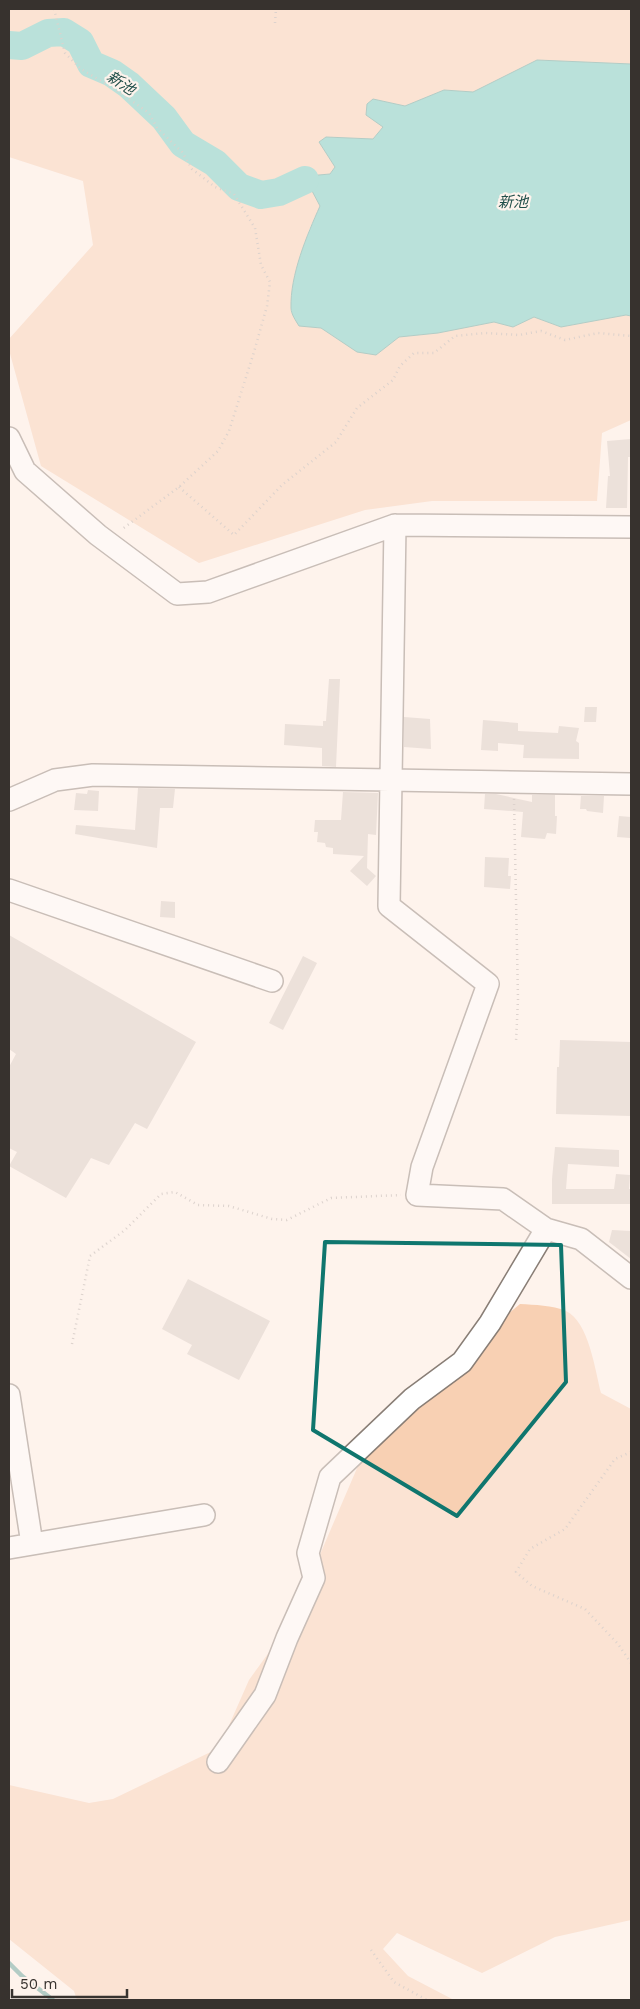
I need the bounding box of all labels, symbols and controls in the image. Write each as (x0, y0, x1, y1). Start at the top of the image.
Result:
water label: 新池 (104, 67, 140, 100)
water label: 新池 (498, 193, 530, 211)
scale bar (12, 1966, 128, 1998)
text: 50 m (20, 1975, 57, 1993)

